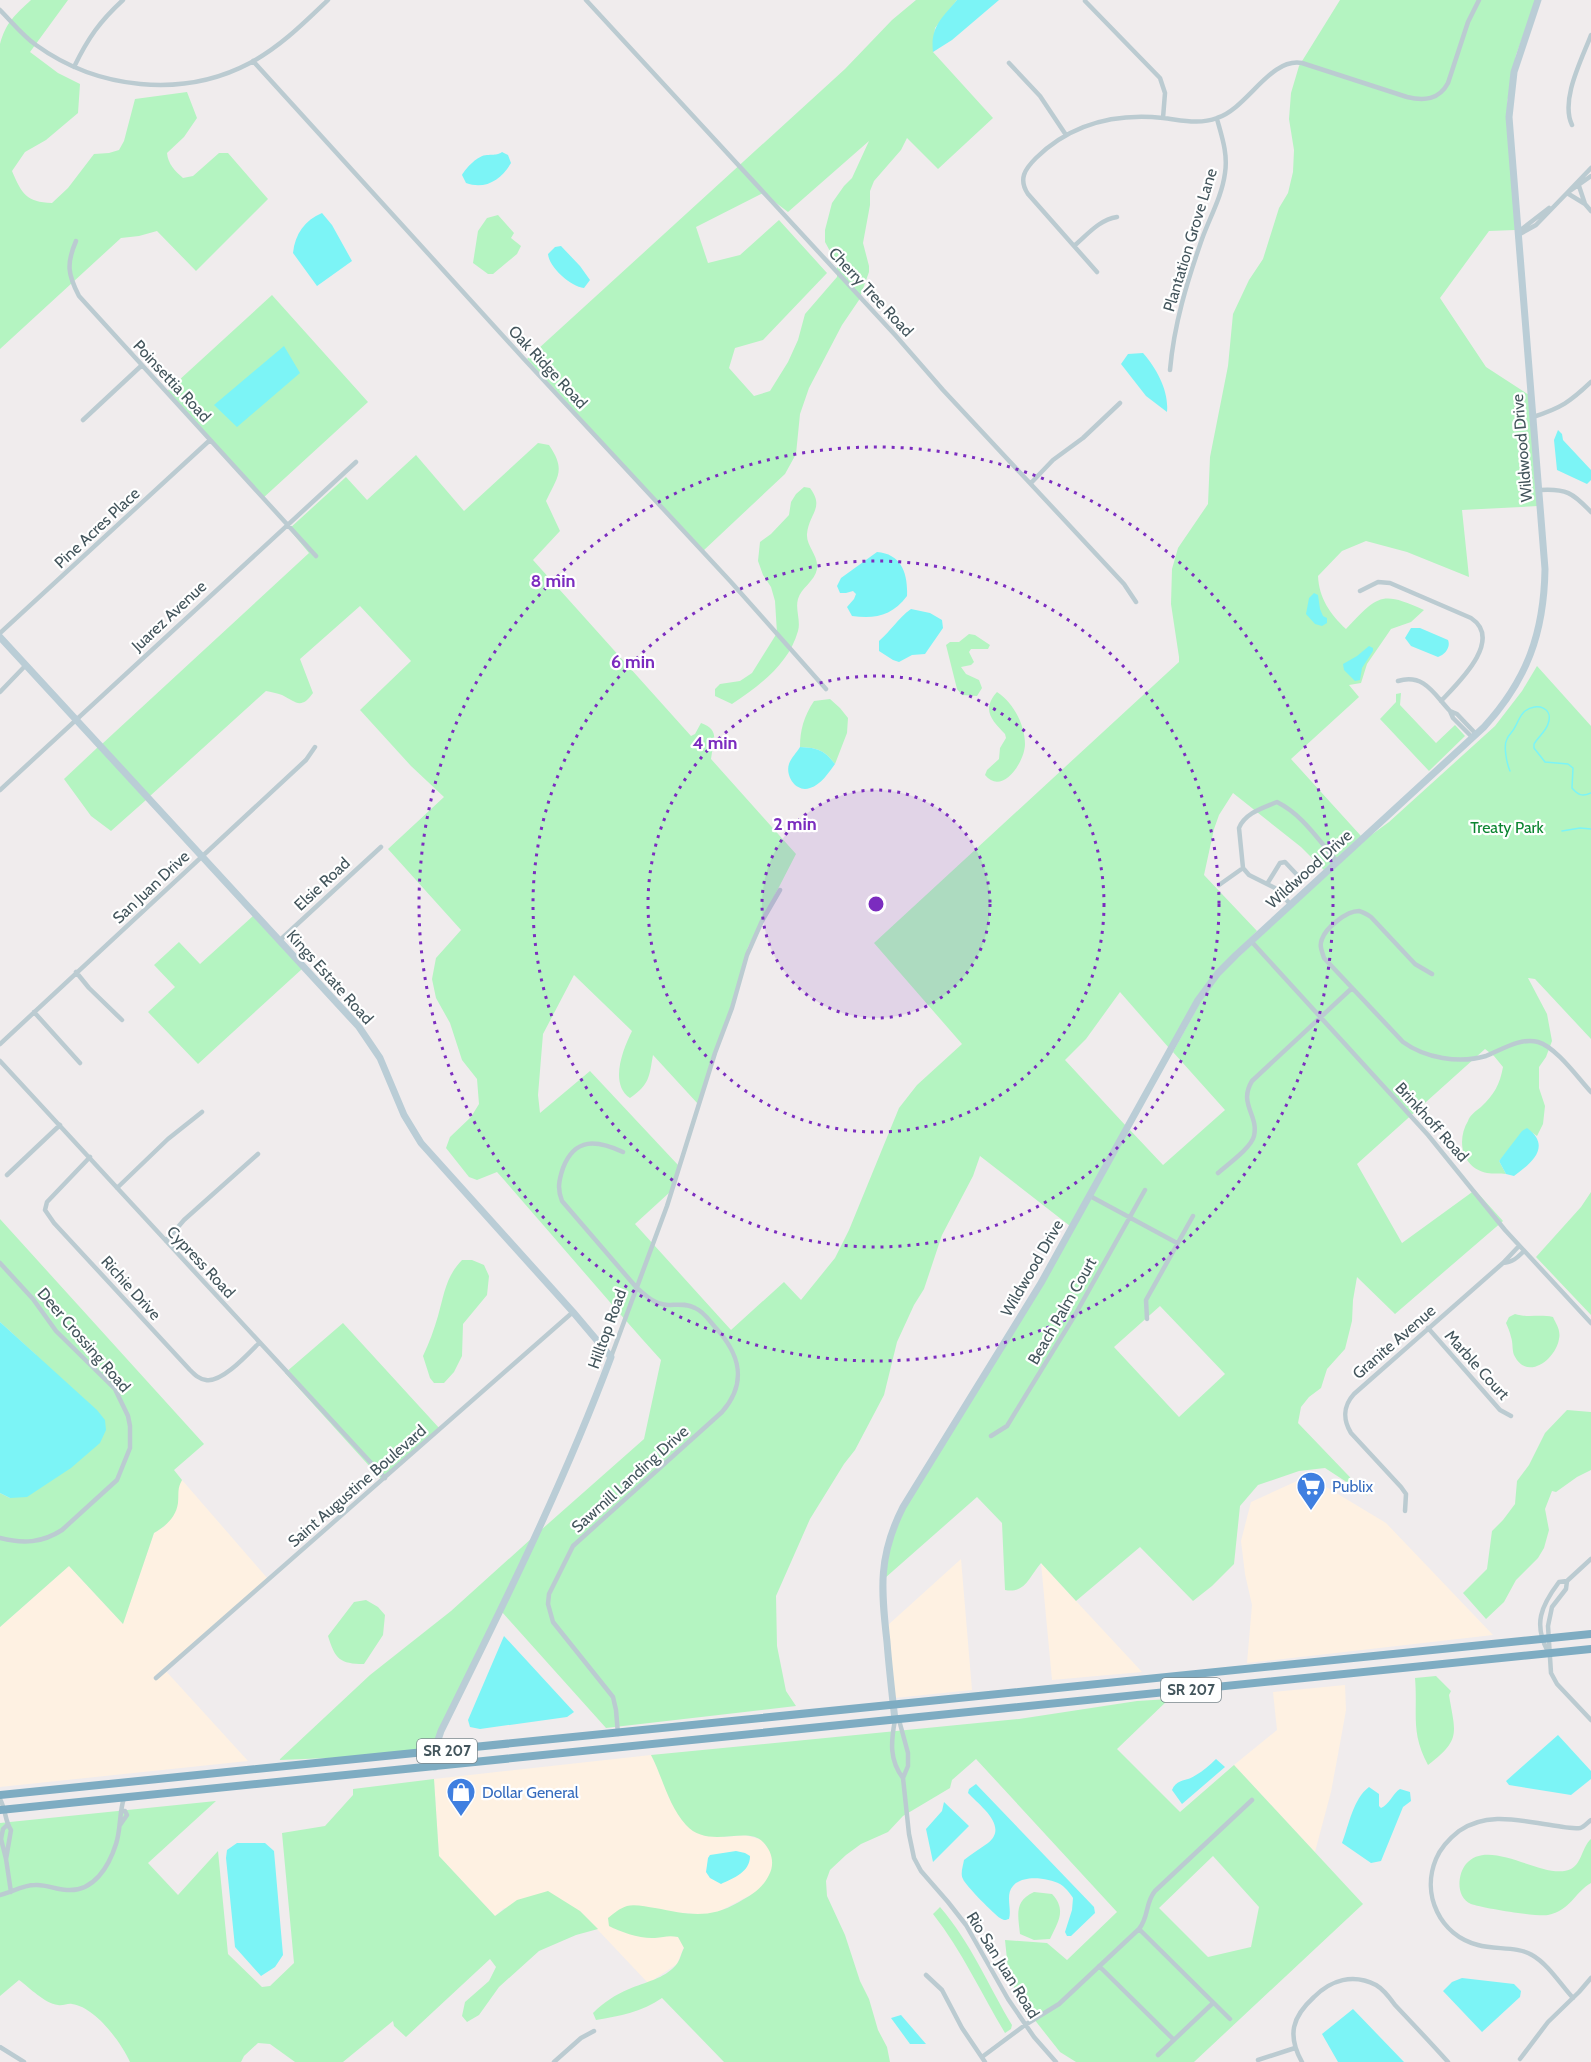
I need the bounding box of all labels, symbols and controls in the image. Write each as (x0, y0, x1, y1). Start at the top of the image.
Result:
street label: Plantation Grove Lane (1159, 166, 1221, 314)
street label: Cherry Tree Road (825, 243, 917, 341)
street label: Oak Ridge Road (505, 321, 591, 413)
street label: Poinsettia Road (129, 336, 215, 426)
street label: Wildwood Drive (1508, 393, 1536, 503)
street label: Pine Acres Place (51, 484, 143, 572)
text: 8 min (531, 570, 575, 592)
street label: Juarez Avenue (127, 577, 210, 656)
text: 6 min (611, 651, 655, 673)
text: 4 min (692, 732, 738, 754)
text: 2 min (773, 813, 817, 835)
park label: Treaty Park (1470, 818, 1545, 837)
street label: Wildwood Drive (1262, 826, 1356, 912)
street label: San Juan Drive (109, 847, 193, 927)
street label: Elsie Road (290, 853, 354, 915)
centre of rings (866, 894, 886, 914)
street label: Kings Estate Road (283, 926, 377, 1028)
street label: Brinkhoff Road (1391, 1078, 1473, 1166)
street label: Wildwood Drive (997, 1216, 1067, 1320)
street label: Cypress Road (163, 1222, 239, 1302)
street label: Richie Drive (97, 1252, 165, 1324)
street label: Beach Palm Court (1024, 1254, 1101, 1368)
street label: Deer Crossing Road (34, 1284, 134, 1396)
street label: Hilltop Road (584, 1287, 630, 1371)
street label: Granite Avenue (1349, 1301, 1439, 1383)
street label: Marble Court (1441, 1326, 1514, 1404)
street label: Saint Augustine Boulevard (284, 1421, 430, 1551)
street label: Sawmill Landing Drive (568, 1422, 692, 1536)
supermarket icon: Publix (1295, 1470, 1327, 1512)
place label: Publix (1332, 1477, 1373, 1496)
road number: SR 207 (1161, 1678, 1221, 1702)
road number: SR 207 (417, 1739, 477, 1763)
shop icon: Dollar General (445, 1776, 477, 1818)
place label: Dollar General (482, 1783, 579, 1802)
street label: Rio San Juan Road (963, 1908, 1043, 2022)

